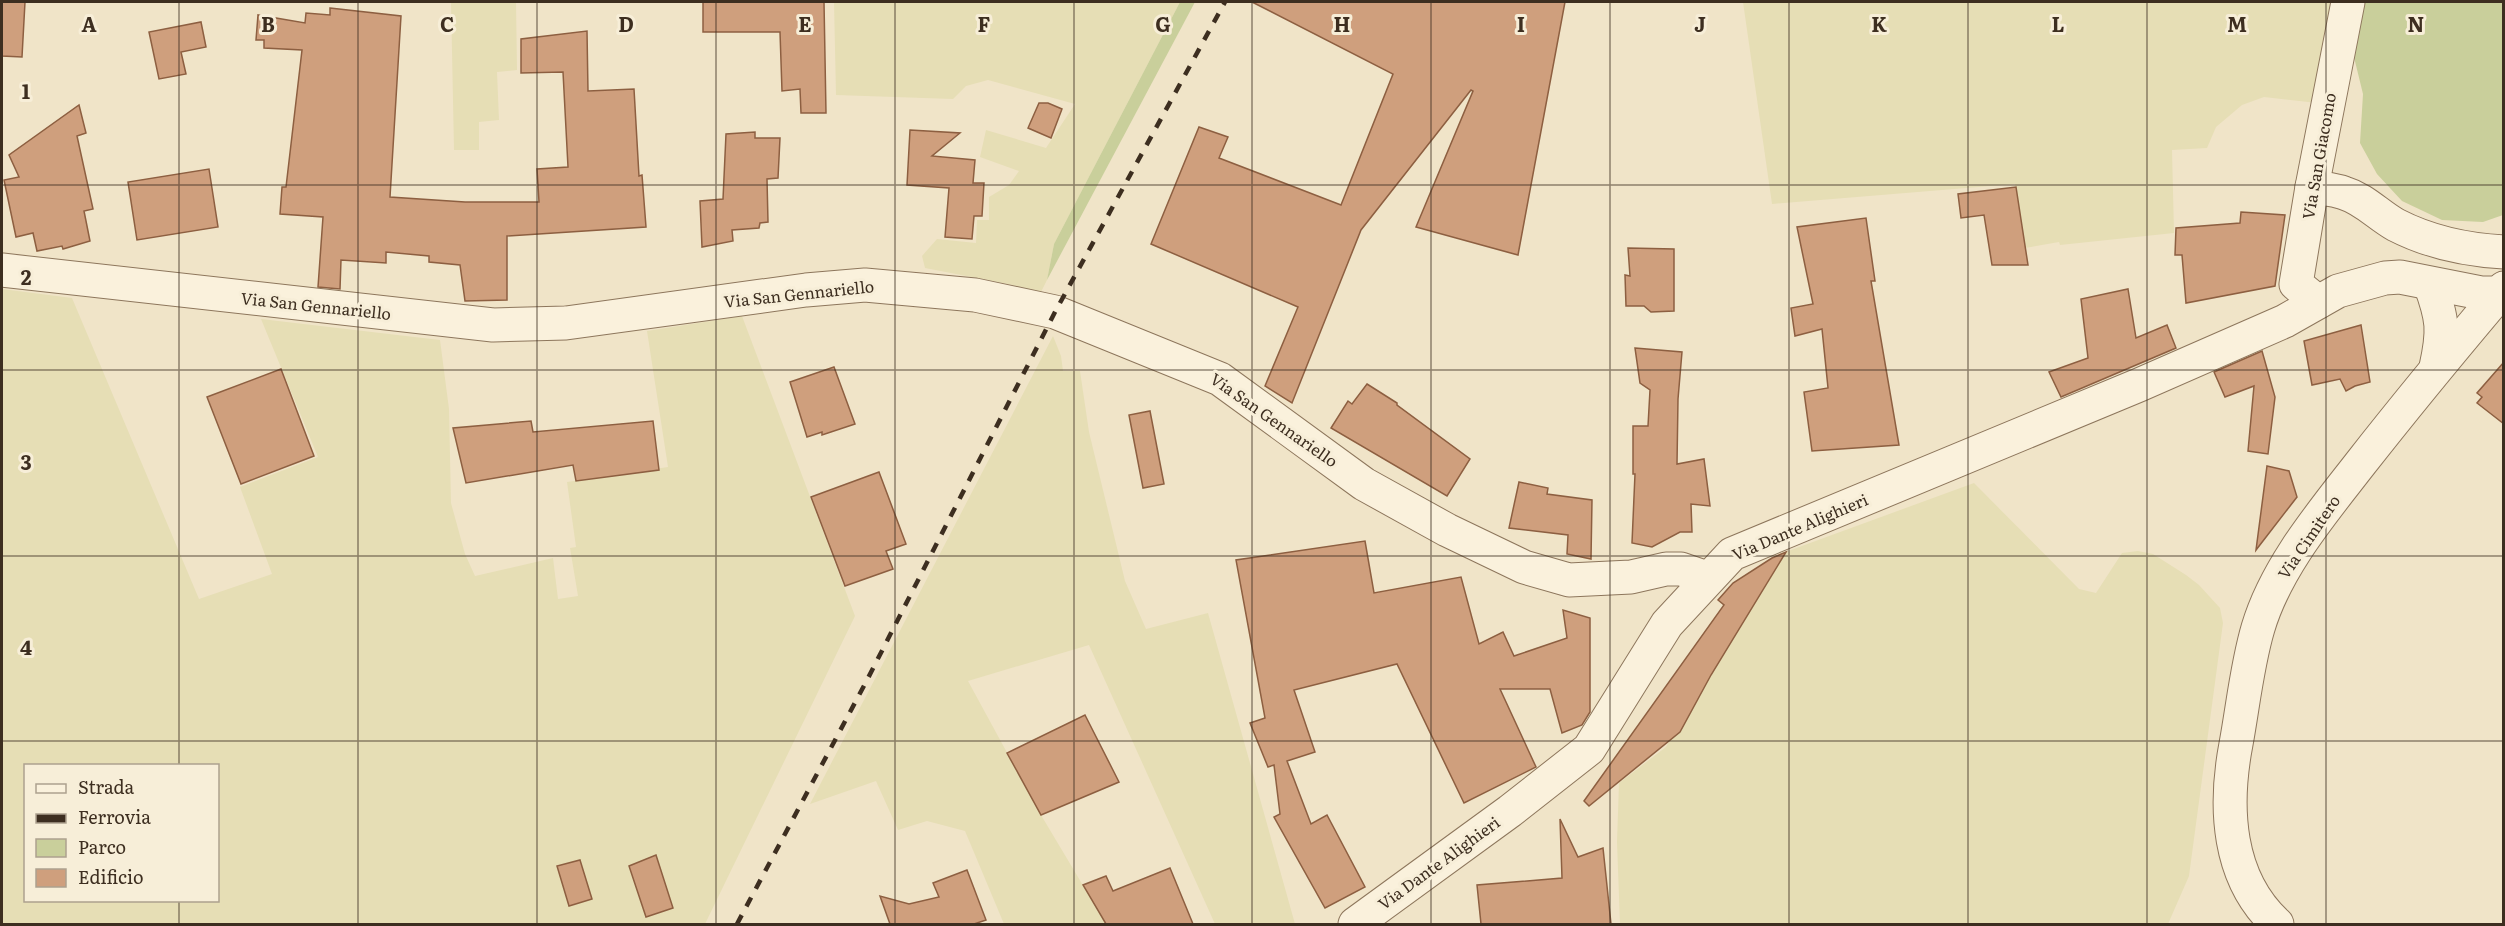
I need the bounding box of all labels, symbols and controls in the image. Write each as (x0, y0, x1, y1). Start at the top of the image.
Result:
text: A (81, 8, 97, 38)
text: B (261, 8, 275, 38)
text: C (440, 8, 454, 38)
text: D (618, 8, 634, 38)
text: E (798, 8, 812, 38)
text: F (978, 8, 991, 38)
text: G (1155, 8, 1171, 38)
text: H (1334, 8, 1350, 38)
text: I (1517, 8, 1525, 38)
text: J (1694, 8, 1706, 38)
text: K (1871, 8, 1887, 38)
text: L (2052, 8, 2065, 38)
text: M (2227, 8, 2247, 38)
text: N (2408, 8, 2424, 38)
text: 1 (22, 75, 30, 105)
street label: Via San Giacomo (2295, 91, 2341, 221)
text: 2 (21, 261, 32, 291)
street label: Via San Gennariello (723, 273, 875, 313)
street label: Via San Gennariello (240, 285, 392, 325)
street label: Via San Gennariello (1206, 366, 1343, 472)
text: 3 (20, 446, 32, 476)
street label: Via Dante Alighieri (1728, 487, 1871, 566)
street label: Via Cimitero (2271, 490, 2345, 583)
text: 4 (20, 631, 32, 661)
legend (24, 764, 219, 902)
text: Strada (78, 773, 135, 800)
text: Ferrovia (78, 803, 151, 830)
street label: Via Dante Alighieri (1372, 810, 1504, 915)
text: Parco (78, 833, 126, 860)
text: Edificio (78, 863, 144, 890)

